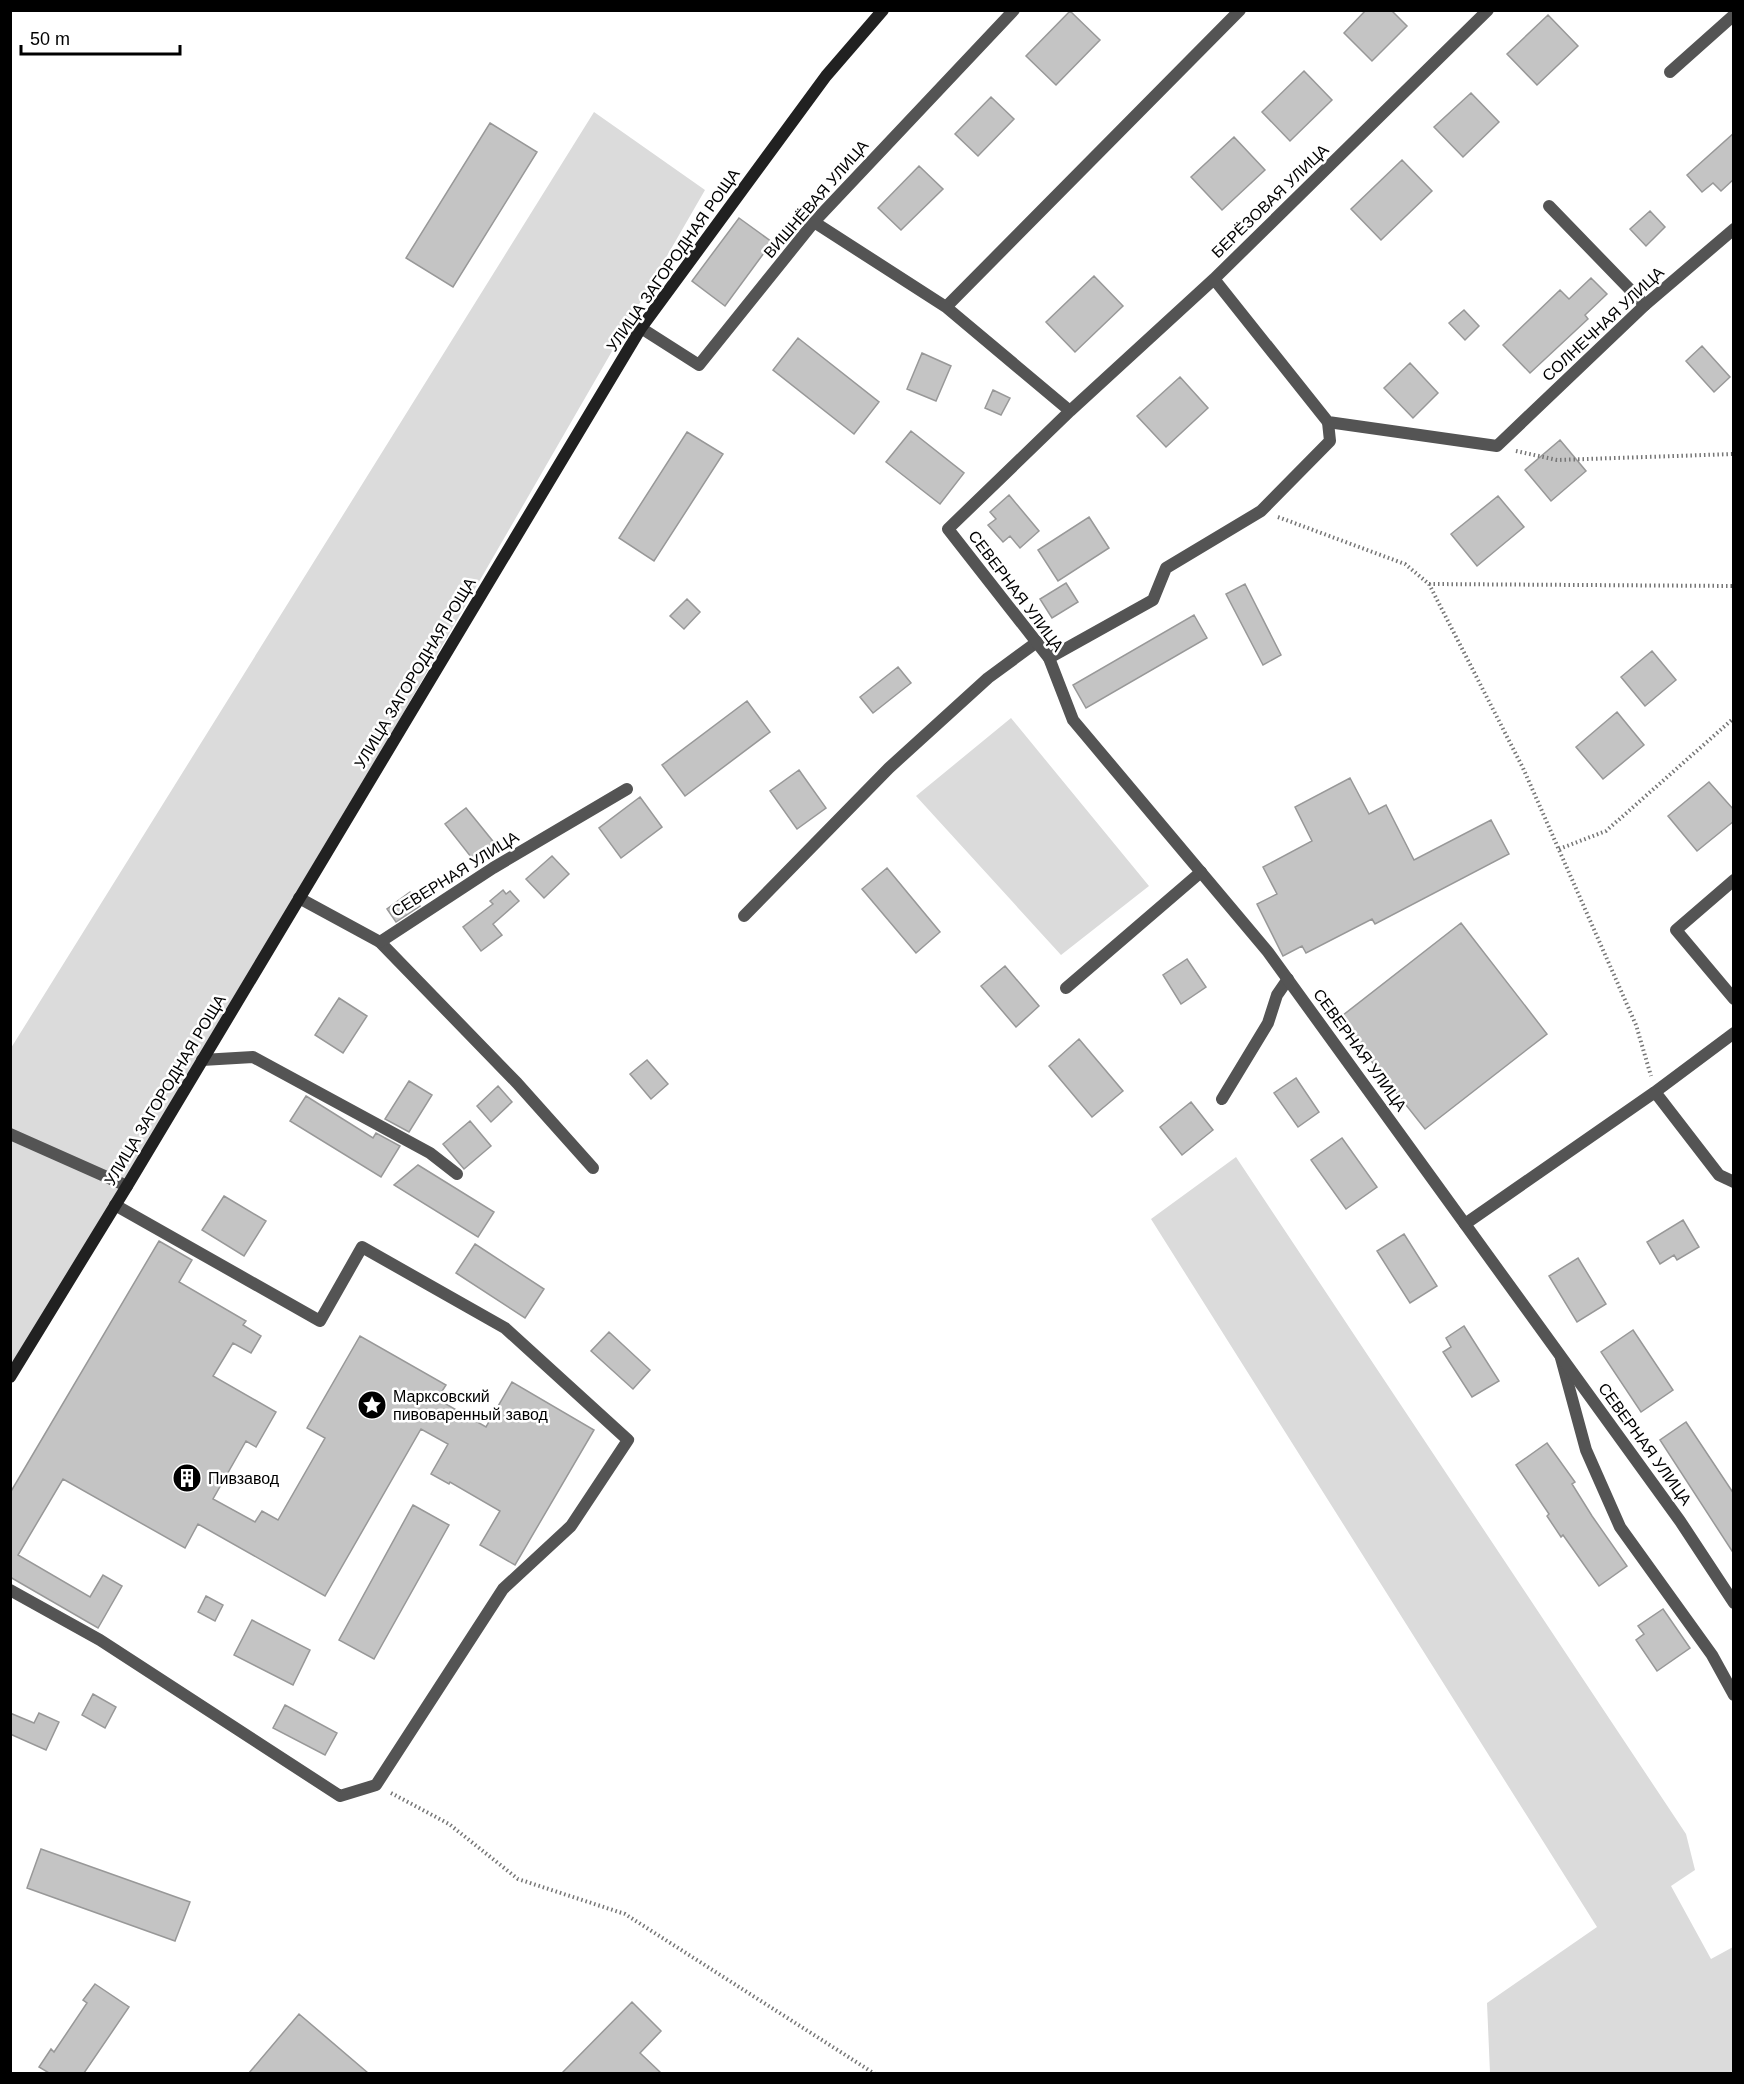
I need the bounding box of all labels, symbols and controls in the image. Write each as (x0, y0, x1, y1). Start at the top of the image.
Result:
scale bar (21, 18, 180, 56)
text: 50 m (30, 29, 70, 49)
street label: ВИШНЁВАЯ УЛИЦА (760, 137, 872, 261)
street label: БЕРЁЗОВАЯ УЛИЦА (1208, 141, 1332, 261)
street label: УЛИЦА ЗАГОРОДНАЯ РОЩА (603, 165, 743, 355)
street label: СОЛНЕЧНАЯ УЛИЦА (1539, 263, 1667, 385)
street label: СЕВЕРНАЯ УЛИЦА (965, 527, 1067, 655)
street label: УЛИЦА ЗАГОРОДНАЯ РОЩА (351, 574, 479, 771)
street label: СЕВЕРНАЯ УЛИЦА (388, 828, 522, 920)
street label: СЕВЕРНАЯ УЛИЦА (1310, 986, 1410, 1115)
street label: УЛИЦА ЗАГОРОДНАЯ РОЩА (101, 991, 229, 1188)
street label: СЕВЕРНАЯ УЛИЦА (1595, 1380, 1695, 1509)
place label: Марксовский пивоваренный завод (393, 1388, 548, 1423)
place icon: Марксовский пивоваренный завод (356, 1389, 388, 1421)
building icon: Пивзавод (171, 1462, 203, 1494)
place label: Пивзавод (208, 1470, 280, 1487)

